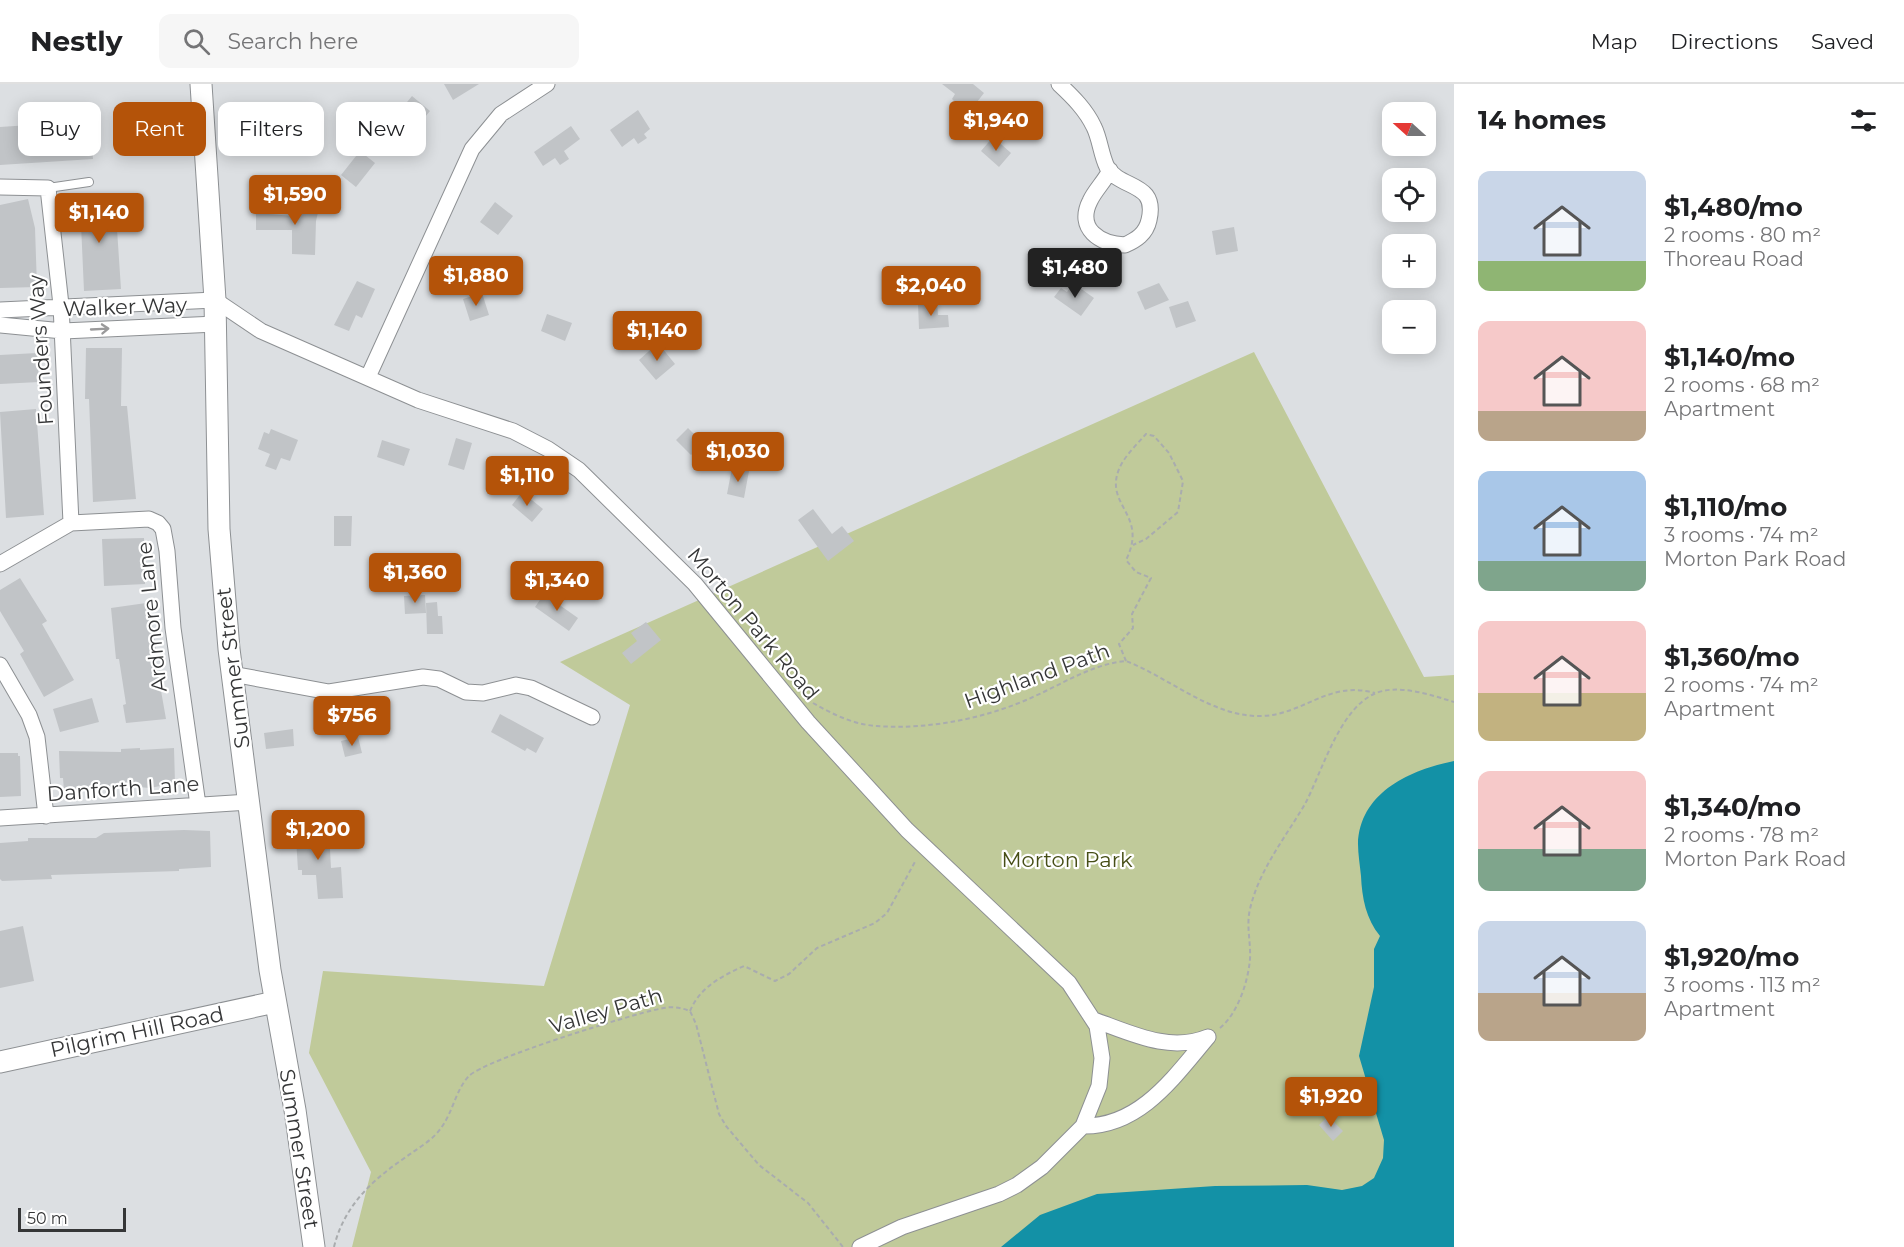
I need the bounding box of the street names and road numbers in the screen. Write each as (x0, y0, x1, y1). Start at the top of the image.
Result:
street label: Founders Way (23, 273, 58, 426)
street label: Walker Way (62, 292, 188, 321)
street label: Ardmore Lane (131, 541, 172, 693)
street label: Morton Park Road (682, 542, 824, 705)
street label: Summer Street (210, 586, 255, 750)
street label: Highland Path (961, 638, 1113, 713)
street label: Danforth Lane (46, 771, 200, 806)
street label: Valley Path (546, 982, 665, 1039)
street label: Pilgrim Hill Road (48, 1001, 226, 1062)
street label: Summer Street (275, 1067, 324, 1231)

